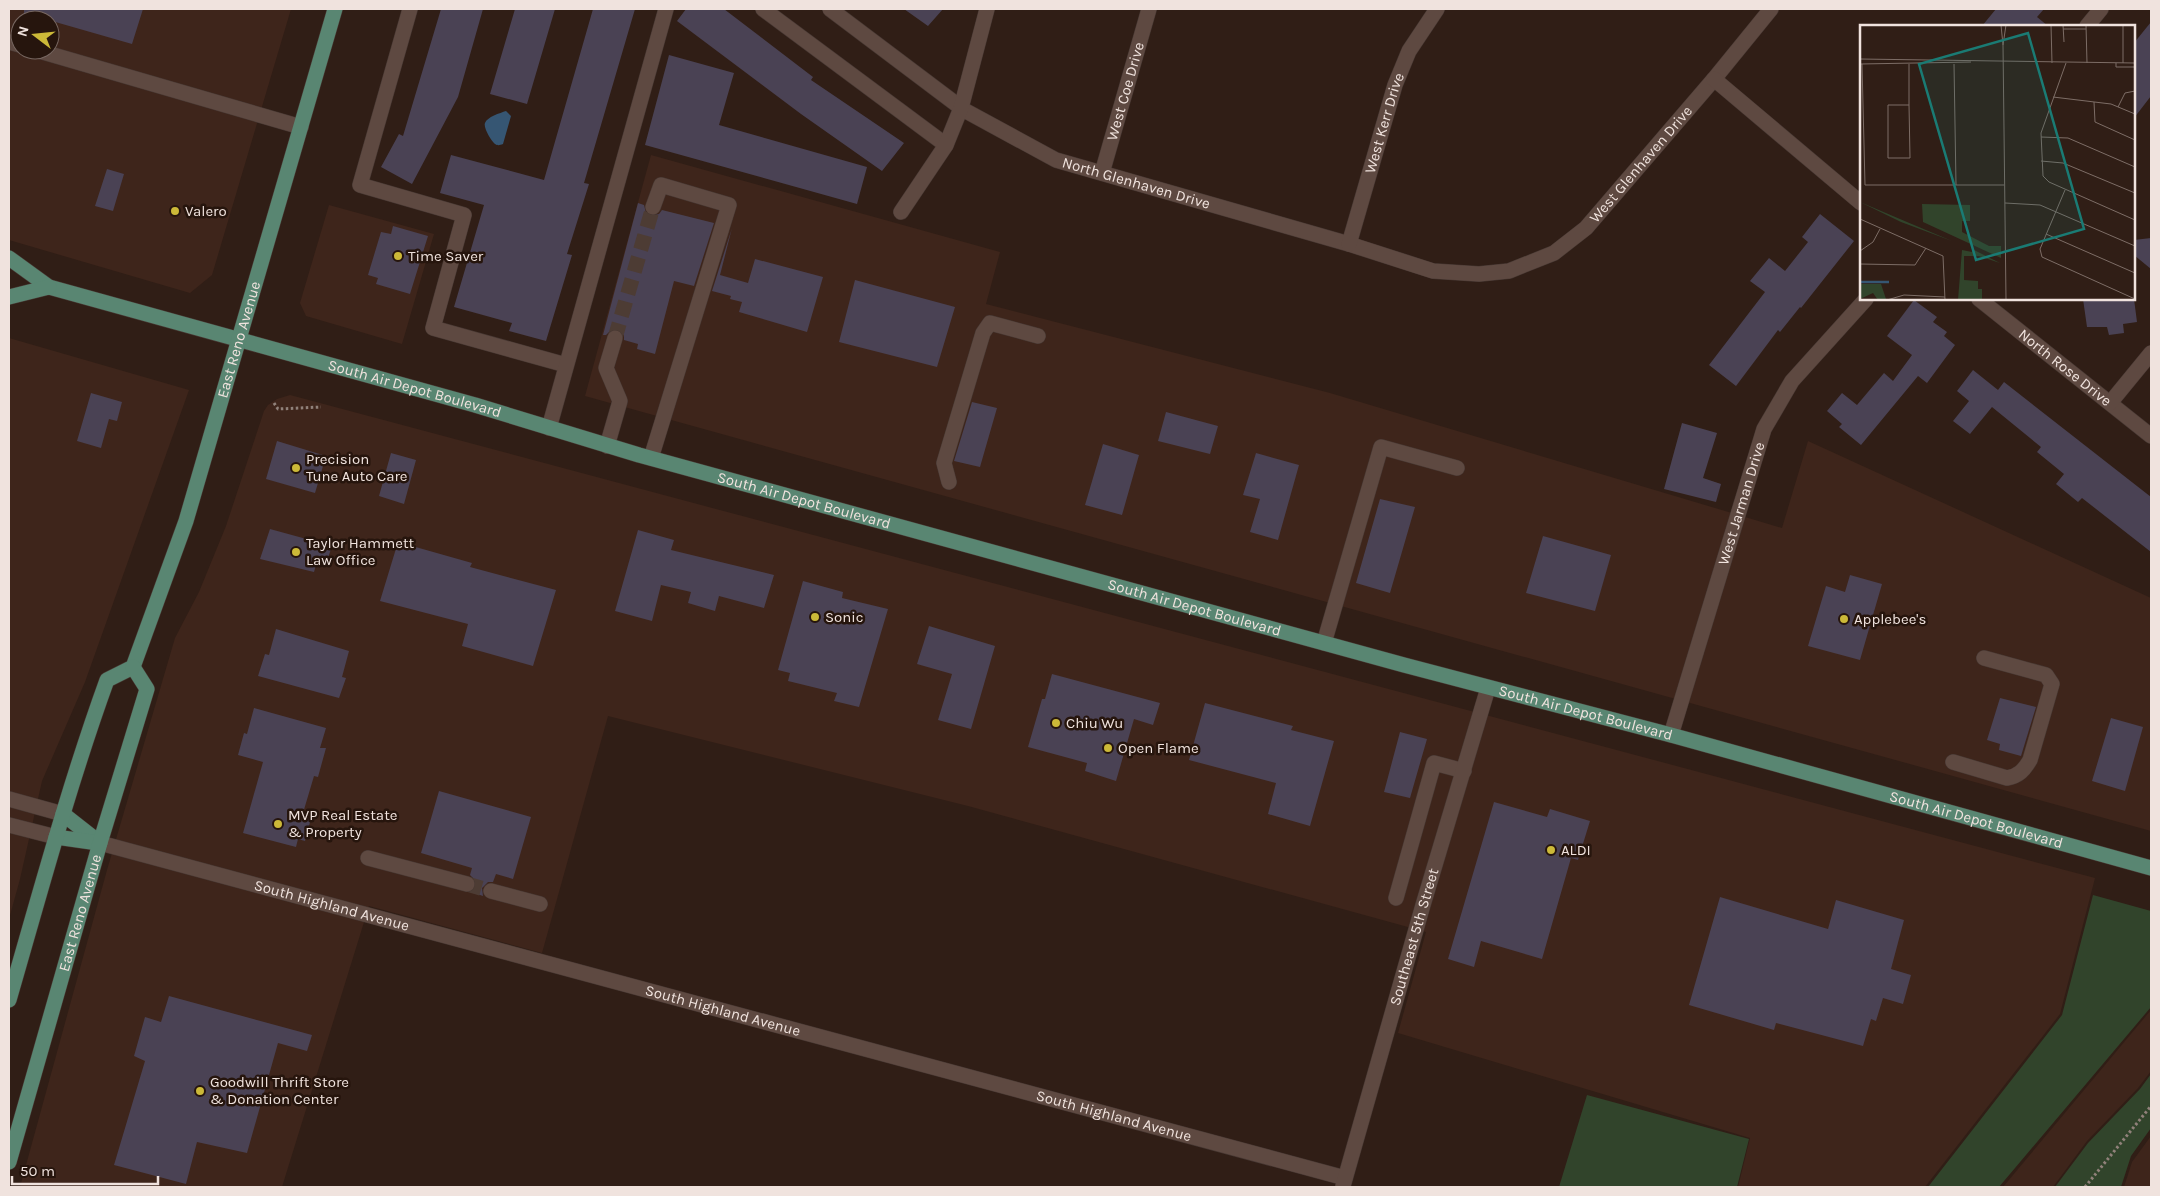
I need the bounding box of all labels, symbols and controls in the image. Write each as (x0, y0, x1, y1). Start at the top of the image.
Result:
north arrow (10, 10, 60, 60)
text: N (13, 24, 33, 39)
inset map (1860, 25, 2135, 300)
street label: West Coe Drive (1103, 40, 1148, 143)
street label: West Kerr Drive (1361, 70, 1408, 175)
street label: West Glenhaven Drive (1586, 102, 1696, 226)
street label: North Glenhaven Drive (1060, 153, 1212, 213)
place label: Valero (185, 202, 227, 220)
marker: Valero (169, 205, 181, 217)
place label: Time Saver (408, 247, 484, 265)
marker: Time Saver (392, 250, 404, 262)
street label: East Reno Avenue (213, 279, 264, 400)
street label: North Rose Drive (2015, 325, 2115, 410)
street label: South Air Depot Boulevard (326, 356, 504, 422)
street label: West Jarman Drive (1714, 440, 1769, 567)
place label: Precision Tune Auto Care (306, 450, 408, 485)
marker: Precision Tune Auto Care (290, 462, 302, 474)
street label: South Air Depot Boulevard (715, 468, 893, 533)
place label: Taylor Hammett Law Office (306, 534, 415, 569)
marker: Taylor Hammett Law Office (290, 546, 302, 558)
street label: South Air Depot Boulevard (1106, 575, 1283, 640)
place label: Sonic (825, 608, 864, 626)
place label: Applebee's (1854, 610, 1926, 628)
marker: Sonic (809, 611, 821, 623)
marker: Applebee's (1838, 613, 1850, 625)
street label: South Air Depot Boulevard (1497, 681, 1675, 744)
place label: Chiu Wu (1066, 714, 1123, 732)
marker: Chiu Wu (1050, 717, 1062, 729)
place label: Open Flame (1118, 739, 1199, 757)
marker: Open Flame (1102, 742, 1114, 754)
street label: South Air Depot Boulevard (1888, 787, 2065, 852)
place label: MVP Real Estate & Property (288, 806, 397, 841)
marker: MVP Real Estate & Property (272, 818, 284, 830)
place label: ALDI (1561, 841, 1591, 859)
marker: ALDI (1545, 844, 1557, 856)
street label: East Reno Avenue (55, 852, 105, 974)
street label: Southeast 5th Street (1386, 866, 1443, 1008)
street label: South Highland Avenue (252, 876, 411, 935)
street label: South Highland Avenue (643, 981, 802, 1040)
place label: Goodwill Thrift Store & Donation Center (210, 1073, 349, 1108)
marker: Goodwill Thrift Store & Donation Center (194, 1085, 206, 1097)
street label: South Highland Avenue (1034, 1086, 1194, 1145)
scale bar (12, 1154, 159, 1186)
text: 50 m (20, 1162, 55, 1180)

